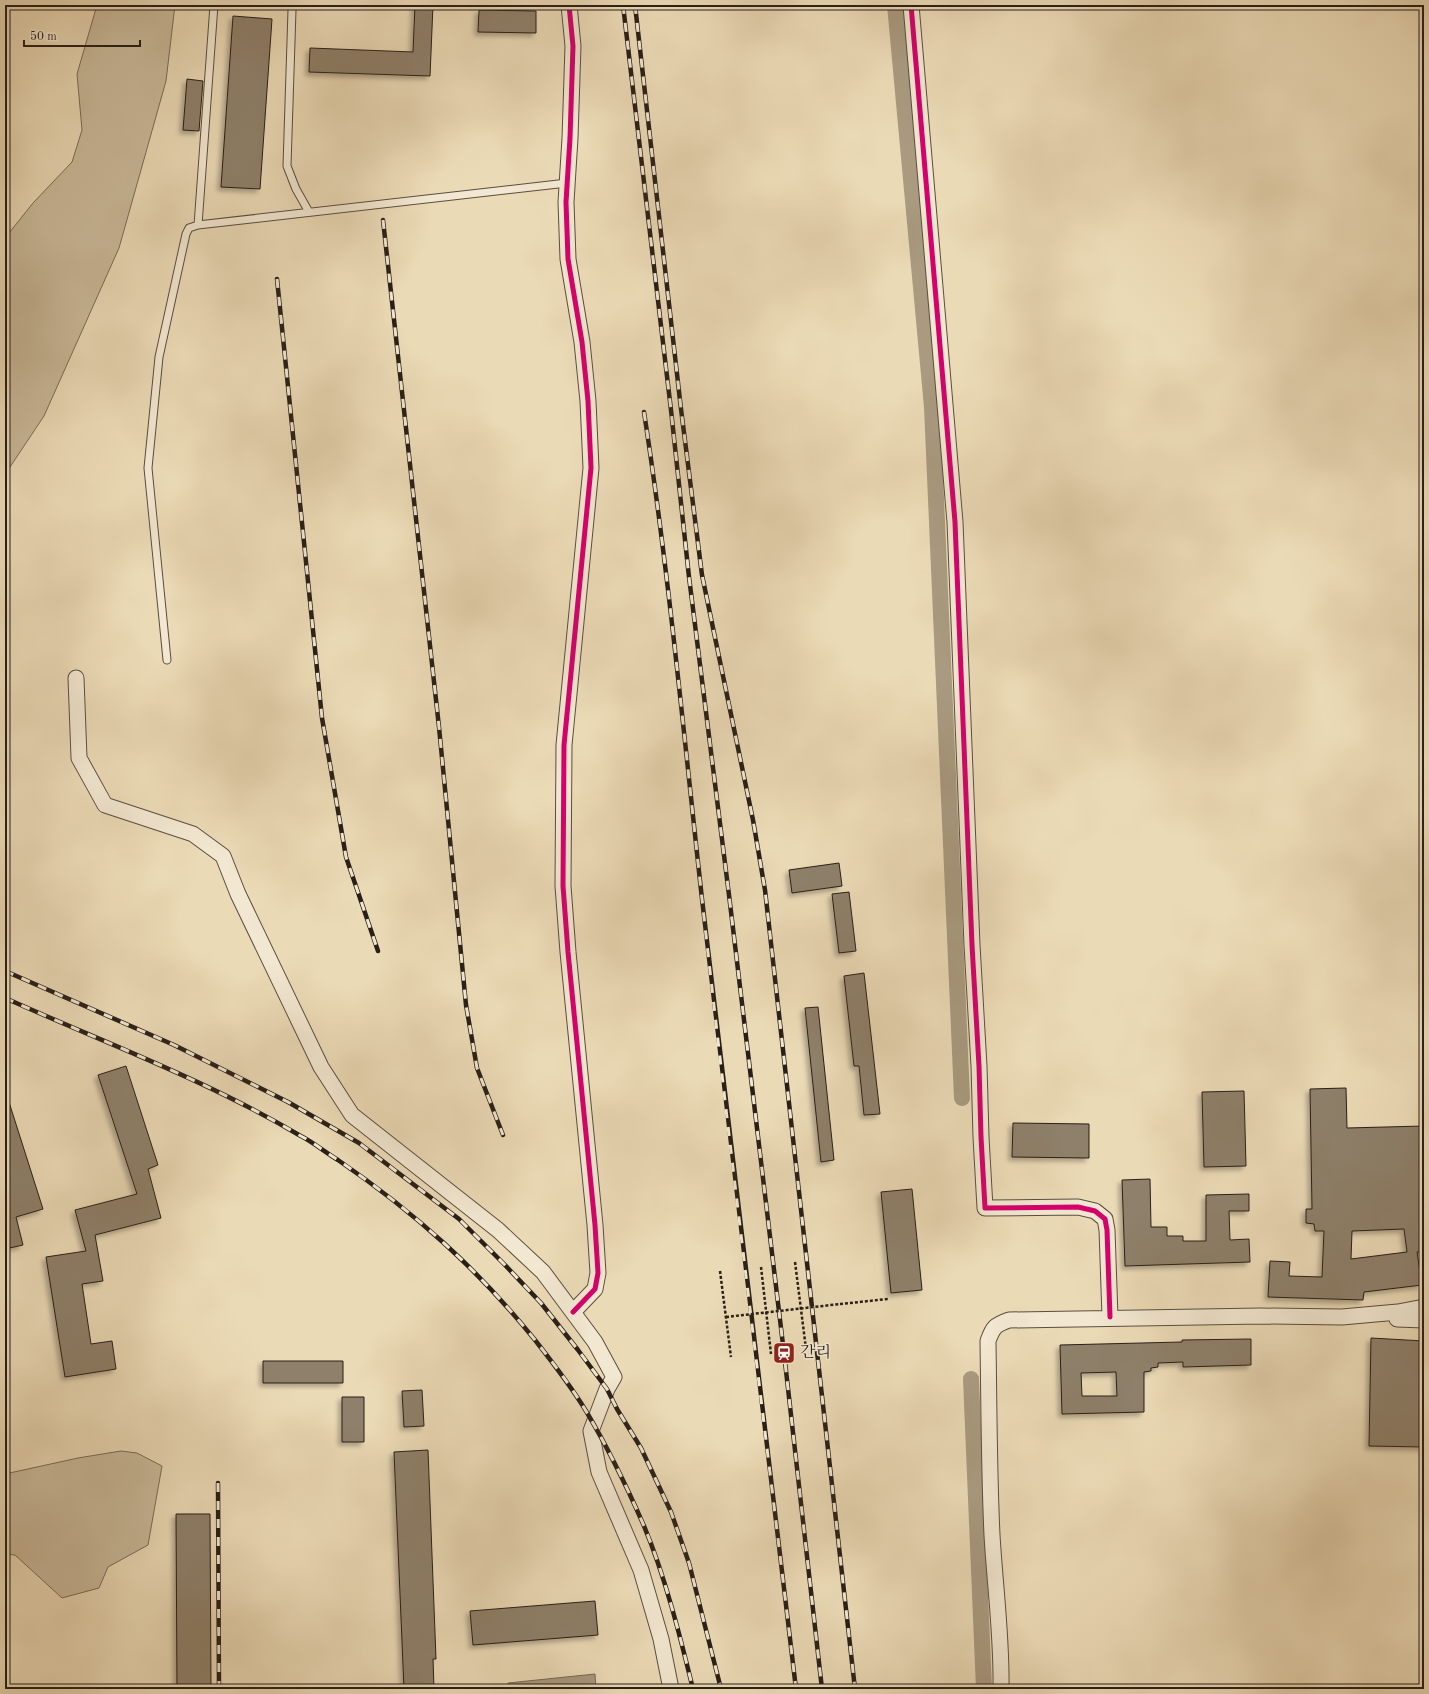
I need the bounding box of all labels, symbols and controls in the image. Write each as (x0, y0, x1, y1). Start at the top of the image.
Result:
scale bar (24, 22, 140, 48)
text: 50 m (30, 30, 57, 43)
station icon: 간리 (771, 1340, 797, 1366)
place label: 간리 (800, 1344, 831, 1361)

